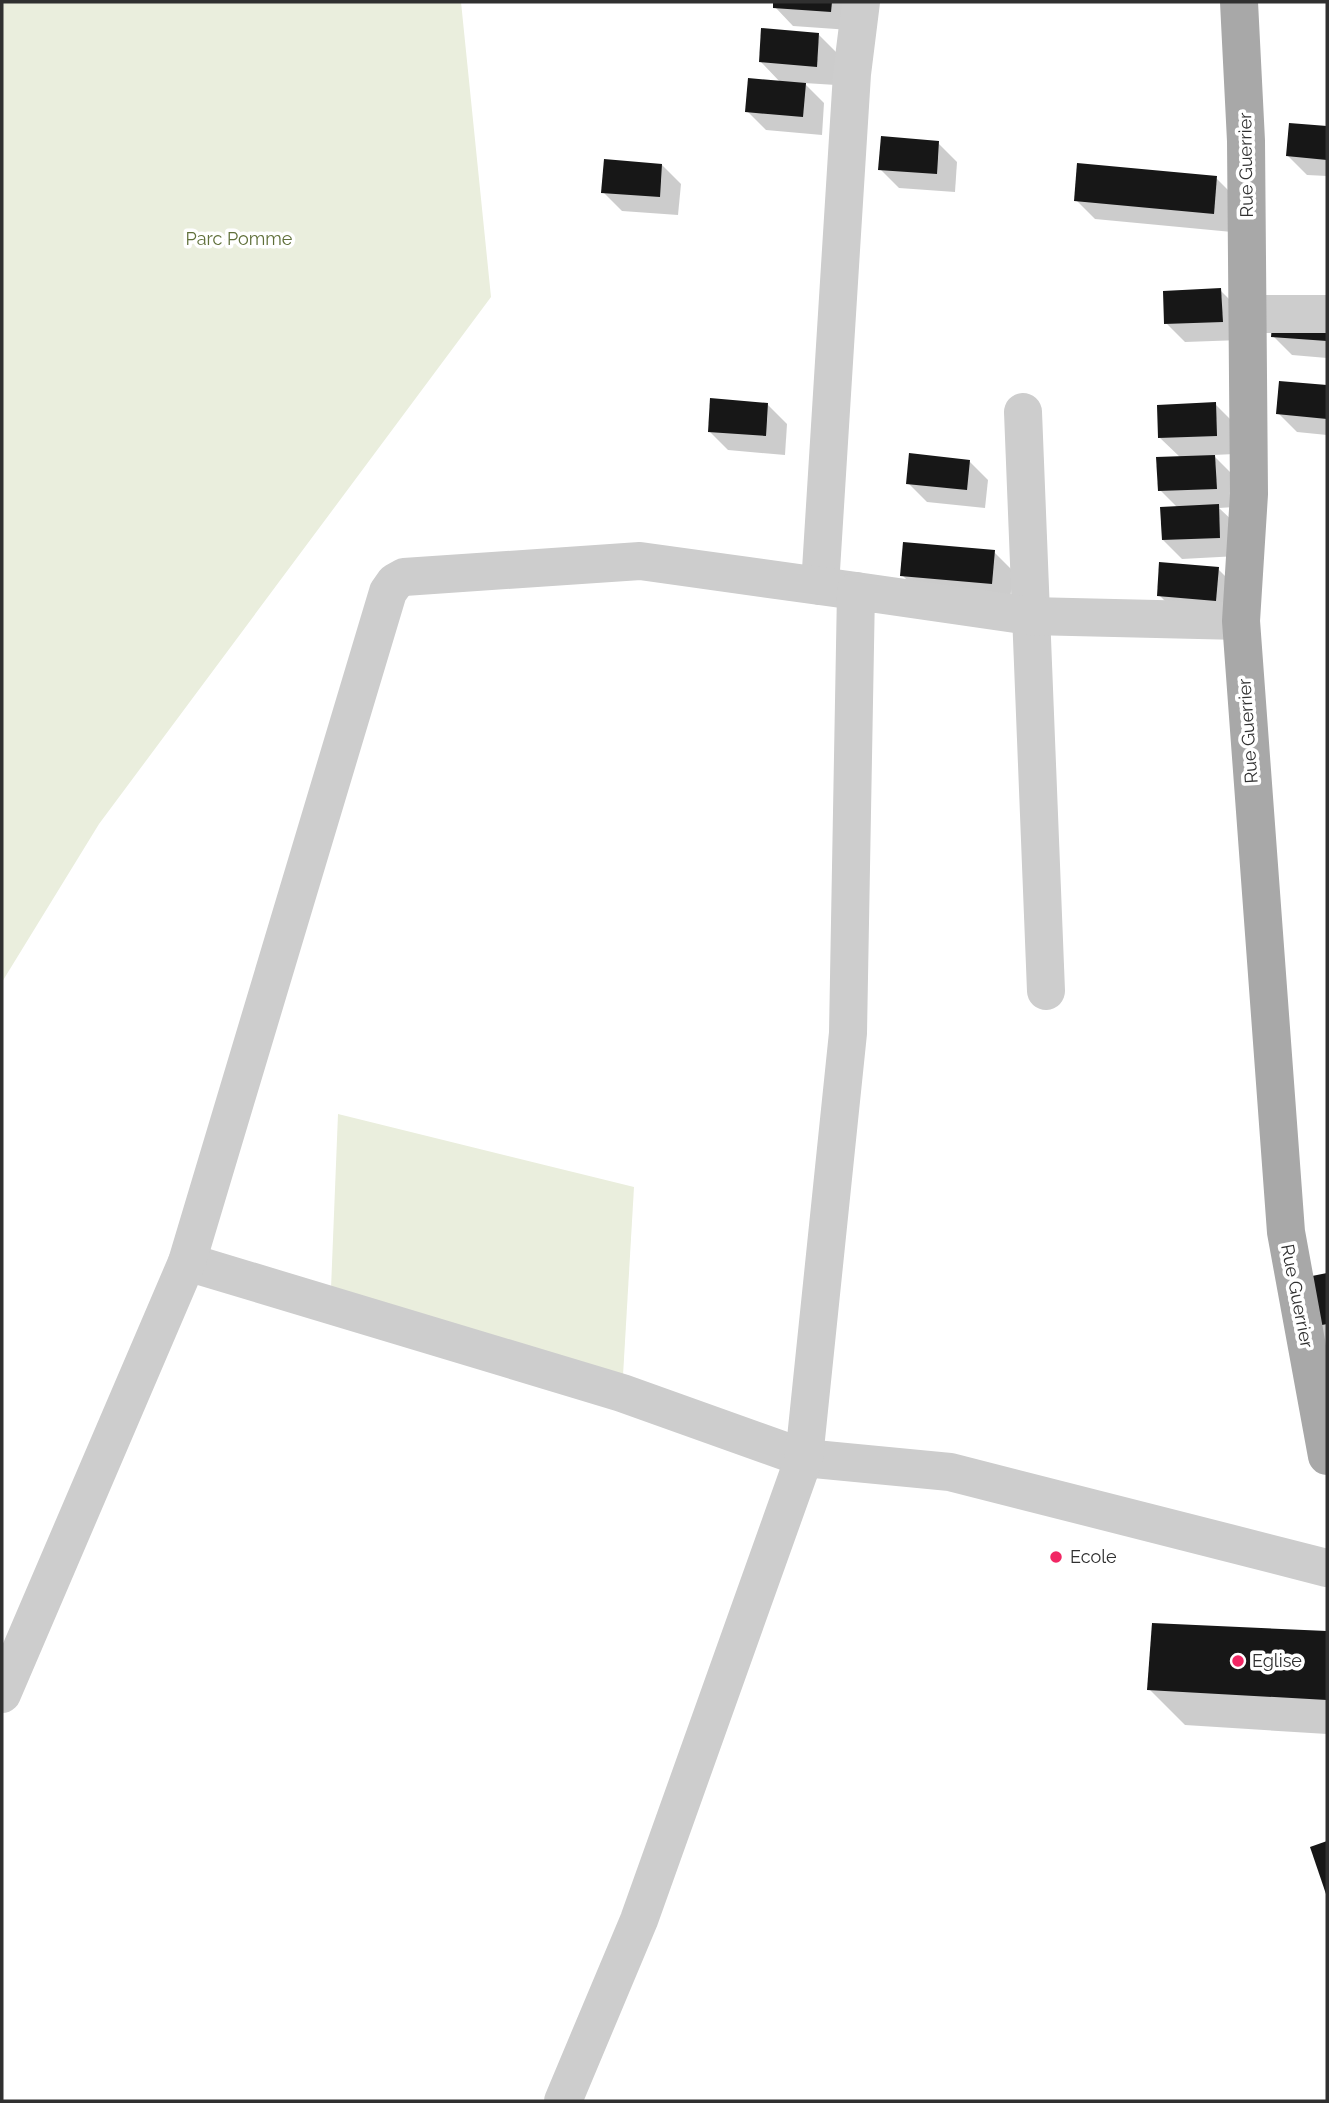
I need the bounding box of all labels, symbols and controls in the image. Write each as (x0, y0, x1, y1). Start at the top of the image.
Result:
street label: Rue Guerrier (1234, 112, 1257, 218)
park label: Parc Pomme (186, 228, 293, 249)
street label: Rue Guerrier (1233, 677, 1262, 784)
street label: Rue Guerrier (1277, 1242, 1318, 1350)
place label: Ecole (1070, 1546, 1117, 1567)
marker: Ecole (1048, 1549, 1064, 1565)
place label: Eglise (1252, 1650, 1302, 1671)
marker: Eglise (1230, 1653, 1246, 1669)

